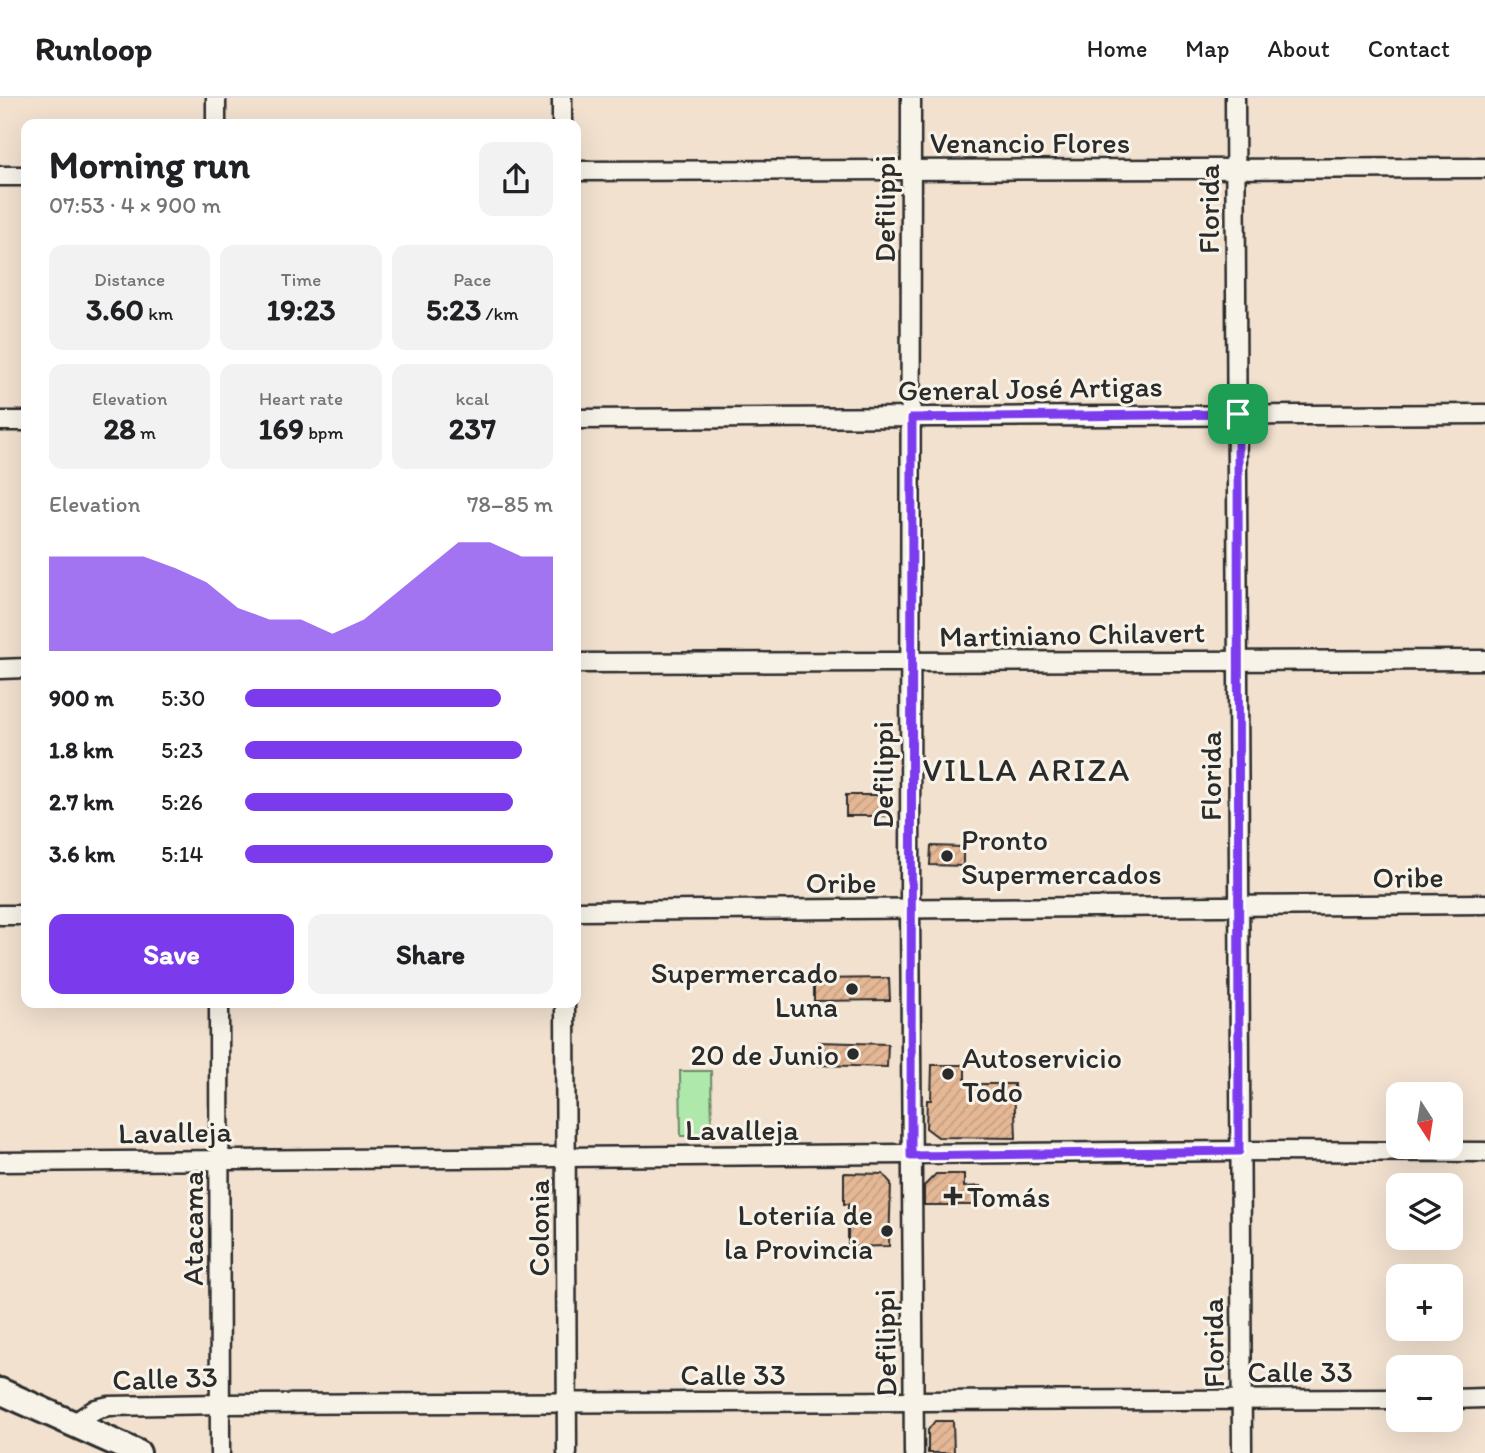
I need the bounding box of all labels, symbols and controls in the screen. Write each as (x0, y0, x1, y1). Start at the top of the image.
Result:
text: Runloop (35, 29, 152, 68)
text: Home (1087, 34, 1147, 63)
text: Map (1185, 34, 1229, 63)
text: About (1267, 34, 1330, 63)
text: Contact (1368, 34, 1450, 63)
street label: Venancio Flores (930, 124, 1130, 161)
text: Morning run (49, 142, 250, 188)
button: share (479, 142, 553, 216)
street label: Defilippi (866, 155, 903, 263)
street label: Florida (1190, 164, 1227, 254)
text: 07:53 · 4 × 900 m (49, 191, 221, 219)
text: Distance (94, 268, 165, 291)
text: Time (281, 268, 321, 291)
text: Pace (453, 268, 491, 291)
text: 3.60 (86, 291, 144, 328)
text: 19:23 (266, 291, 336, 328)
text: 5:23 (426, 291, 481, 328)
text: km (144, 302, 173, 325)
text: /km (481, 302, 519, 325)
street label: General José Artigas (897, 367, 1163, 409)
pin (1208, 384, 1268, 444)
text: Elevation (92, 387, 167, 410)
text: Heart rate (259, 387, 343, 410)
text: kcal (455, 387, 489, 410)
icon: arrive (1219, 395, 1257, 433)
text: 28 (103, 410, 136, 447)
text: 169 (258, 410, 304, 447)
text: 237 (449, 410, 496, 447)
text: m (136, 421, 156, 444)
text: bpm (304, 421, 344, 444)
text: Elevation (49, 490, 140, 518)
text: 78–85 m (467, 490, 553, 518)
street label: Martiniano Chilavert (939, 613, 1205, 655)
text: 900 m (49, 684, 114, 712)
text: 5:30 (161, 684, 205, 712)
street label: Defilippi (864, 721, 901, 829)
street label: Florida (1192, 731, 1229, 821)
text: 1.8 km (49, 736, 114, 764)
text: 5:23 (161, 736, 203, 764)
district label: VILLA ARIZA (923, 750, 1131, 789)
text: 2.7 km (49, 788, 114, 816)
text: 5:26 (161, 788, 203, 816)
place label: Pronto Supermercados (961, 821, 1162, 892)
text: 3.6 km (49, 840, 115, 868)
text: 5:14 (161, 840, 203, 868)
marker: Pronto Supermercados (939, 848, 955, 864)
street label: Oribe (1372, 858, 1444, 896)
street label: Oribe (805, 864, 877, 901)
button: Save (49, 914, 294, 994)
button: Share (308, 914, 553, 994)
place label: Supermercado Luna (651, 954, 838, 1025)
marker: Supermercado Luna (844, 981, 860, 997)
place label: 20 de Junio (690, 1036, 839, 1073)
place label: Autoservicio Todo (962, 1039, 1122, 1110)
marker: 20 de Junio (845, 1046, 861, 1062)
marker: Autoservicio Todo (940, 1066, 956, 1082)
north arrow (1386, 1082, 1463, 1158)
map controls (1386, 1082, 1463, 1432)
street label: Lavalleja (685, 1111, 799, 1148)
street label: Lavalleja (118, 1113, 233, 1151)
street label: Atacama (174, 1170, 211, 1286)
button: layers (1386, 1173, 1463, 1250)
place label: Tomás (967, 1178, 1050, 1215)
street label: Colonia (520, 1179, 557, 1277)
marker: Tomás (945, 1188, 961, 1204)
place label: Loteriía de la Provincia (724, 1196, 873, 1267)
marker: Loteriía de la Provincia (879, 1223, 895, 1239)
button: + (1386, 1264, 1463, 1341)
street label: Defilippi (866, 1289, 904, 1397)
street label: Florida (1194, 1297, 1232, 1388)
street label: Calle 33 (1247, 1353, 1353, 1390)
button: − (1386, 1355, 1463, 1432)
street label: Calle 33 (680, 1356, 786, 1393)
street label: Calle 33 (112, 1358, 218, 1398)

